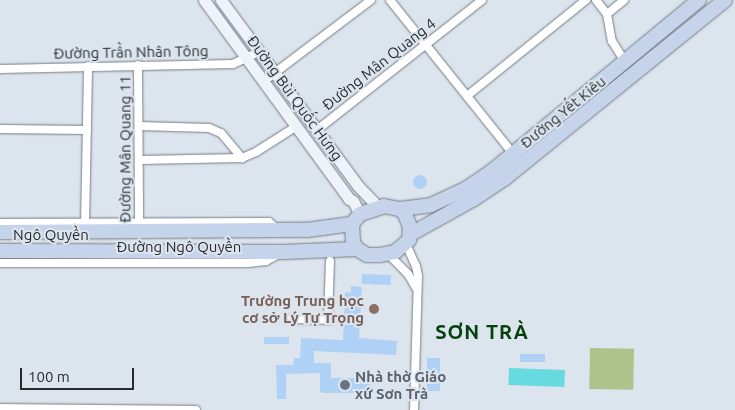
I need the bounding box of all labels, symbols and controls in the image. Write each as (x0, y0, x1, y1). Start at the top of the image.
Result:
street label: Đường Mân Quang 4 (319, 14, 439, 114)
street label: Đường Bùi Quốc Hưng (244, 32, 346, 164)
street label: Đường Trần Nhân Tông (53, 42, 209, 62)
street label: Đường Yết Kiêu (517, 72, 609, 152)
street label: Đường Mân Quang 11 (116, 75, 134, 223)
street label: Ngô Quyền (13, 226, 89, 244)
street label: Đường Ngô Quyền (117, 238, 241, 256)
place label: Trường Trung học cơ sở Lý Tự Trọng (241, 291, 364, 326)
marker: Trường Trung học cơ sở Lý Tự Trọng (368, 303, 380, 315)
district label: SƠN TRÀ (434, 319, 530, 343)
scale bar (22, 358, 136, 390)
place label: Nhà thờ Giáo xứ Sơn Trà (355, 367, 446, 402)
text: 100 m (28, 368, 70, 385)
marker: Nhà thờ Giáo xứ Sơn Trà (339, 379, 351, 391)

